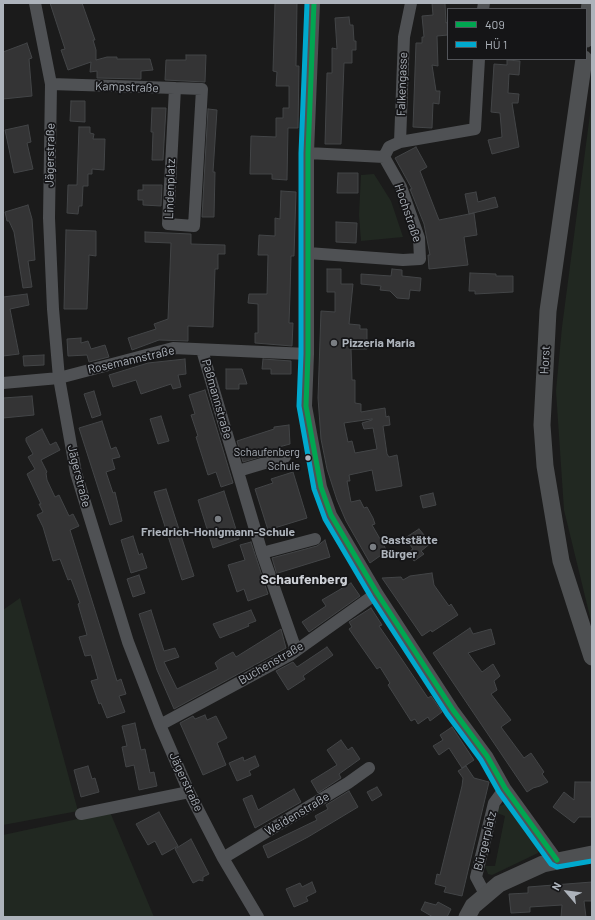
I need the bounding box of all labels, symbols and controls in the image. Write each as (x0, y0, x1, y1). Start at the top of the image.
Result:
legend (447, 8, 587, 60)
text: 409 (485, 17, 505, 31)
text: HÜ 1 (485, 37, 507, 51)
street label: Falkengasse (394, 52, 410, 116)
street label: Kampstraße (95, 79, 159, 95)
street label: Jägerstraße (42, 123, 58, 187)
street label: Lindenplatz (162, 158, 178, 220)
street label: Hochstraße (391, 182, 425, 244)
place label: Pizzeria Maria (342, 336, 415, 350)
marker: Pizzeria Maria (329, 338, 339, 348)
street label: Rosemannstraße (86, 343, 176, 377)
street label: Horst (537, 345, 553, 375)
street label: Paßmannstraße (199, 357, 235, 441)
street label: Jägerstraße (64, 443, 94, 509)
place label: Schaufenberg Schule (234, 445, 300, 471)
marker: Schaufenberg Schule (303, 453, 313, 463)
marker: Friedrich-Honigmann-Schule (213, 514, 223, 524)
place label: Friedrich-Honigmann-Schule (141, 525, 295, 539)
place label: Gaststätte Bürger (381, 533, 438, 561)
marker: Gaststätte Bürger (368, 542, 378, 552)
district label: Schaufenberg (260, 571, 348, 587)
street label: Buchenstraße (236, 639, 306, 687)
street label: Jägerstraße (166, 750, 206, 814)
street label: Weidenstraße (262, 789, 332, 839)
street label: Bürgerplatz (471, 810, 499, 872)
north arrow (547, 872, 587, 912)
text: N (549, 880, 563, 892)

